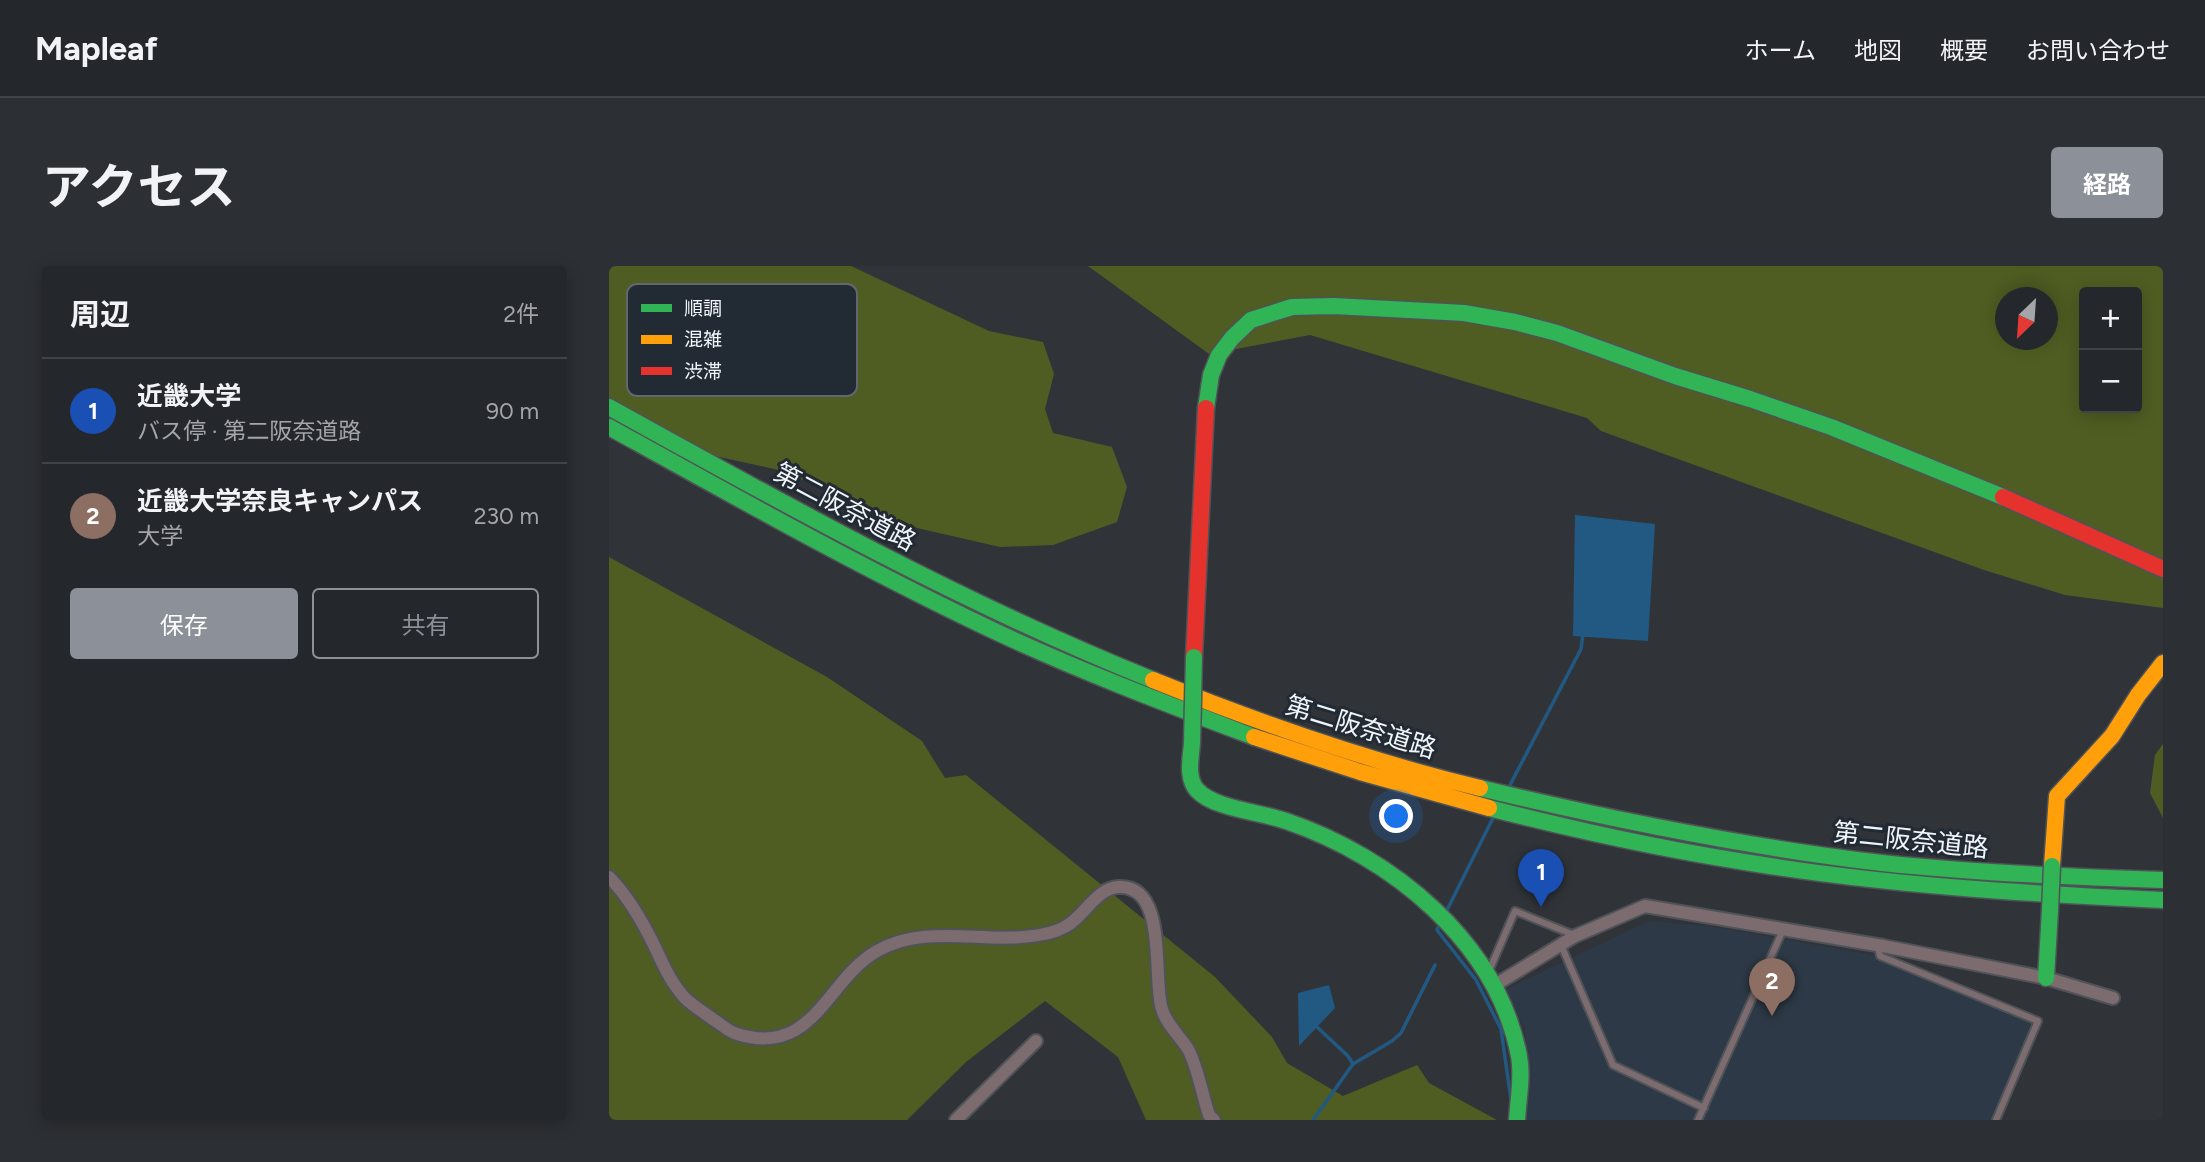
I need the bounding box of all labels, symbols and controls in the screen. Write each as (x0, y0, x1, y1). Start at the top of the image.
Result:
text: Mapleaf (35, 29, 158, 68)
text: ホーム (1745, 36, 1816, 65)
text: 地図 (1854, 36, 1902, 65)
text: 概要 (1940, 36, 1988, 65)
text: お問い合わせ (2026, 36, 2170, 65)
button: 経路 (2051, 147, 2163, 218)
text: アクセス (42, 157, 236, 216)
legend (627, 284, 857, 396)
north arrow (1995, 287, 2058, 350)
map controls (2079, 287, 2142, 413)
button: + (2079, 287, 2142, 350)
text: 周辺 (70, 296, 130, 333)
text: 順調 (684, 297, 722, 320)
text: 2件 (503, 300, 539, 328)
text: 混雑 (684, 328, 722, 351)
button: − (2079, 350, 2142, 413)
text: 渋滞 (684, 360, 722, 383)
text: 近畿大学 (137, 380, 241, 412)
text: 1 (88, 397, 98, 425)
text: 90 m (486, 397, 539, 425)
text: バス停 · 第二阪奈道路 (137, 417, 361, 445)
street label: 第二阪奈道路 (769, 456, 921, 558)
text: 近畿大学奈良キャンパス (137, 485, 423, 517)
text: 2 (86, 502, 100, 530)
text: 230 m (474, 502, 539, 530)
text: 大学 (137, 522, 183, 550)
button: 保存 (70, 588, 298, 659)
button: 共有 (312, 588, 539, 659)
street label: 第二阪奈道路 (1282, 689, 1440, 765)
your location (1379, 799, 1413, 833)
street label: 第二阪奈道路 (1832, 816, 1990, 864)
pin: 1 (1518, 849, 1564, 907)
pin: 2 (1749, 958, 1795, 1016)

